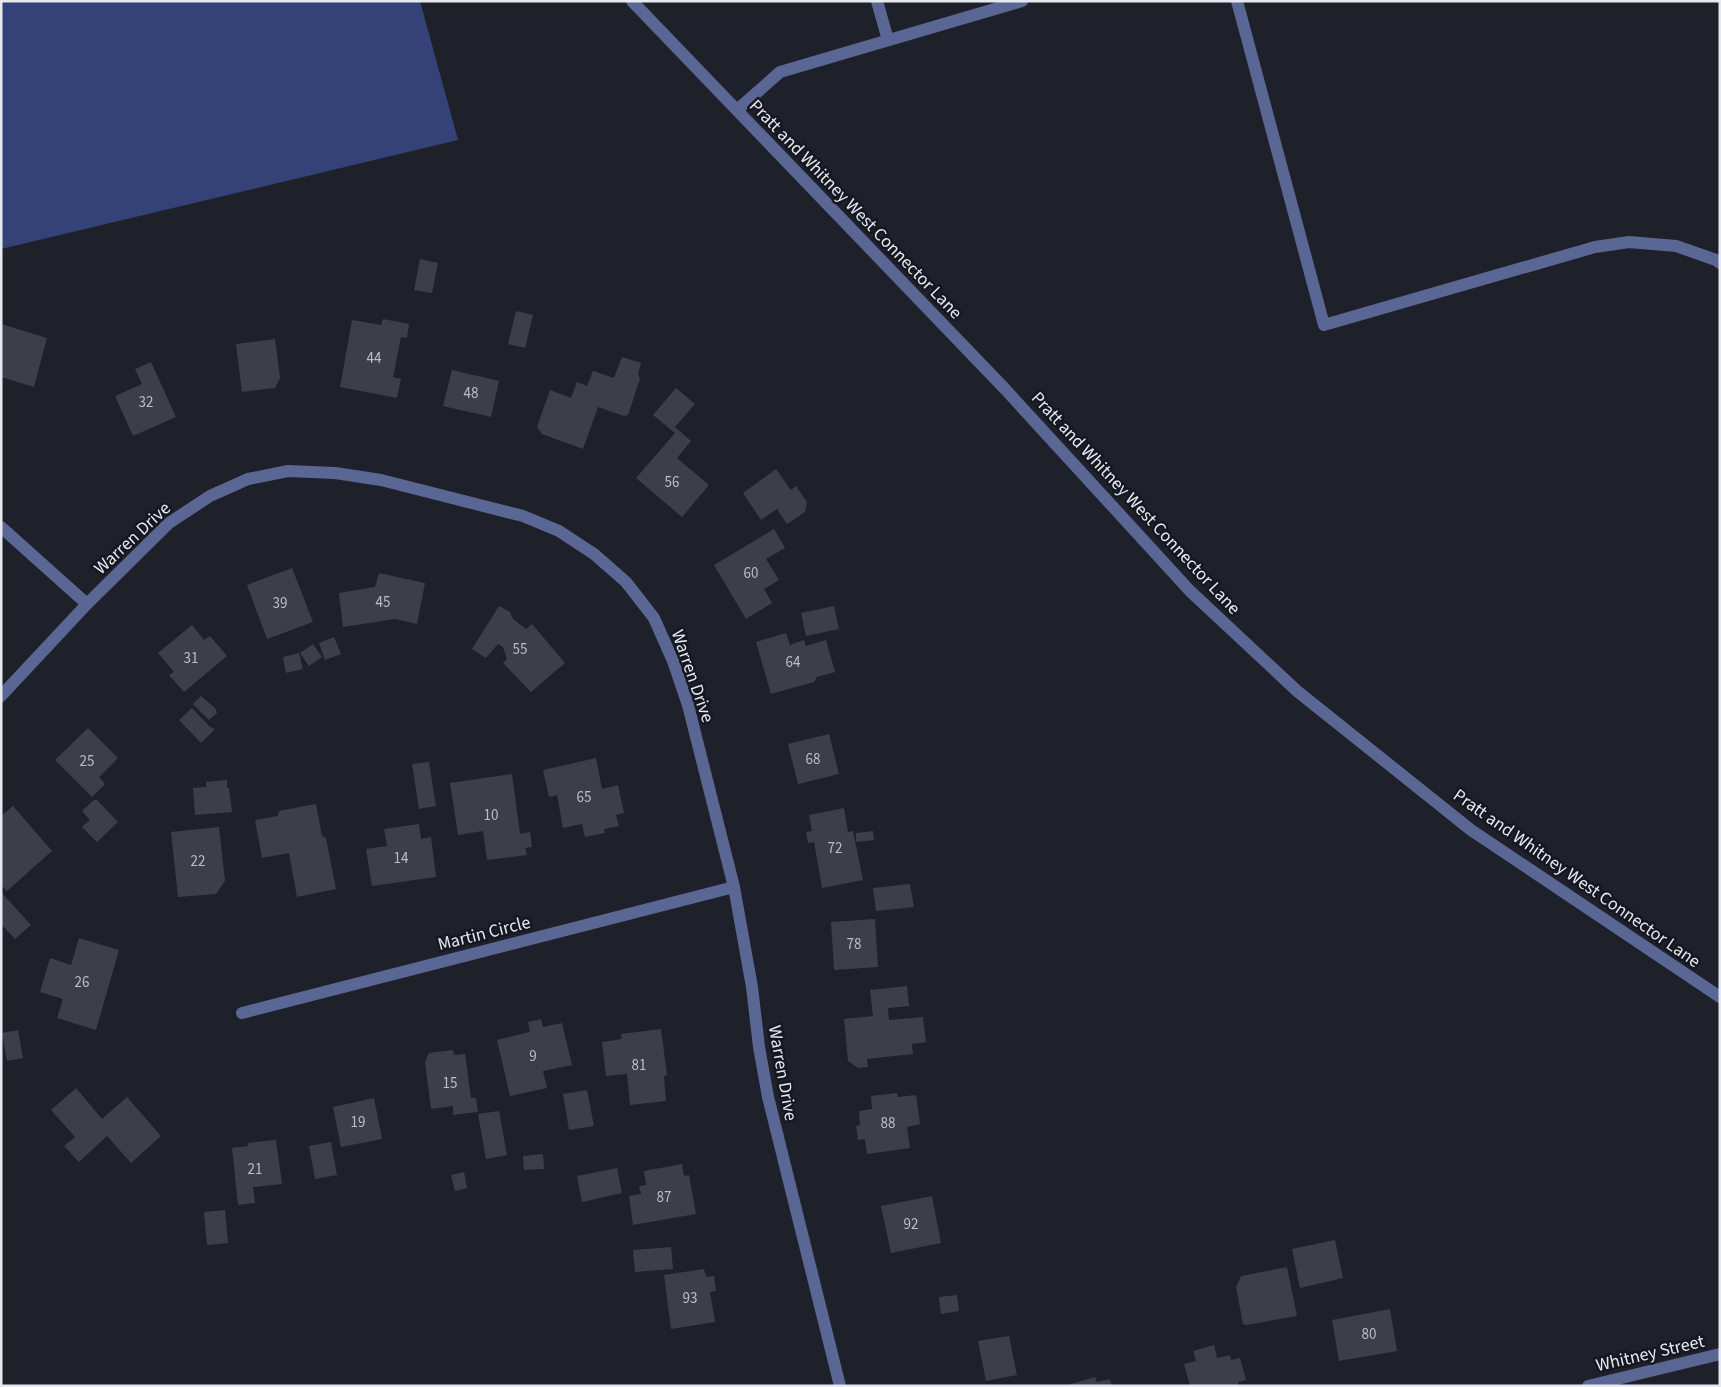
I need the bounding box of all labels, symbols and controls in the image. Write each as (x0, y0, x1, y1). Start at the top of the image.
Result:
street label: Pratt and Whitney West Connector Lane (744, 94, 968, 325)
house number: 44 (367, 348, 382, 369)
house number: 48 (464, 383, 478, 404)
street label: Pratt and Whitney West Connector Lane (1025, 386, 1246, 620)
house number: 32 (139, 392, 153, 413)
house number: 56 (665, 472, 679, 493)
street label: Warren Drive (88, 496, 176, 580)
house number: 60 (744, 563, 758, 584)
house number: 45 (376, 592, 390, 613)
house number: 39 (273, 593, 287, 614)
street label: Warren Drive (665, 626, 720, 726)
house number: 55 (513, 639, 527, 660)
house number: 31 (184, 648, 198, 669)
house number: 64 (786, 652, 801, 673)
house number: 68 (806, 749, 820, 770)
house number: 25 (80, 751, 94, 772)
street label: Pratt and Whitney West Connector Lane (1448, 783, 1705, 974)
house number: 65 (577, 787, 591, 808)
house number: 10 (484, 805, 498, 826)
house number: 72 (828, 838, 842, 859)
house number: 14 (394, 848, 409, 869)
house number: 22 (191, 851, 205, 872)
street label: Martin Circle (435, 910, 533, 957)
house number: 78 (847, 934, 861, 955)
house number: 26 (75, 972, 89, 993)
street label: Warren Drive (762, 1023, 803, 1123)
house number: 9 (529, 1046, 537, 1067)
house number: 81 (632, 1055, 646, 1076)
house number: 15 (443, 1073, 457, 1094)
house number: 19 (351, 1112, 365, 1133)
house number: 88 (881, 1113, 895, 1134)
house number: 21 (248, 1159, 262, 1180)
house number: 87 (657, 1187, 671, 1208)
house number: 92 (904, 1214, 918, 1235)
house number: 93 (683, 1288, 697, 1309)
house number: 80 (1362, 1324, 1376, 1345)
street label: Whitney Street (1594, 1329, 1707, 1378)

